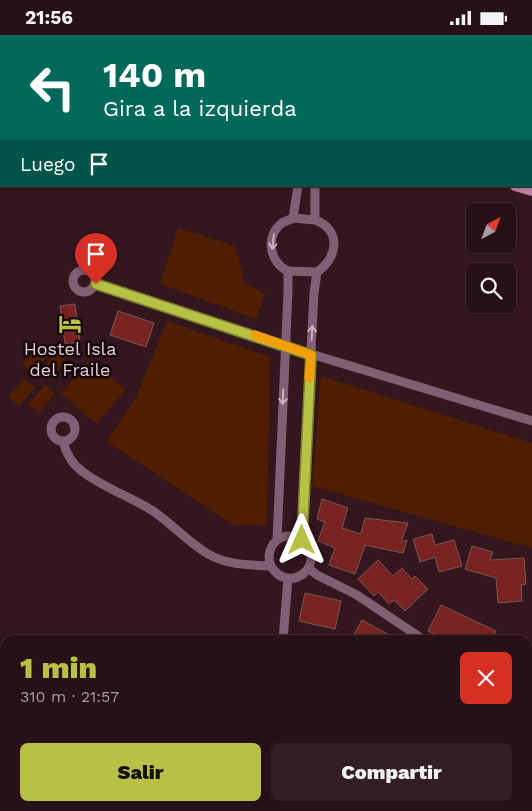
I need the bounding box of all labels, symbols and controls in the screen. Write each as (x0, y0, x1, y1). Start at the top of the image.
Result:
text: 21:56 (25, 6, 73, 29)
text: 140 m (103, 54, 206, 96)
icon: left (20, 55, 85, 120)
text: Gira a la izquierda (103, 96, 297, 121)
icon: arrive (85, 150, 113, 178)
text: Luego (20, 153, 75, 176)
north arrow (466, 203, 516, 253)
map controls (466, 203, 516, 313)
pin (75, 233, 117, 284)
one-way arrow (268, 233, 278, 249)
icon: arrive (82, 240, 110, 268)
button: search (466, 263, 516, 313)
hotel icon: Hostel Isla del Fraile (57, 311, 83, 337)
one-way arrow (307, 326, 316, 342)
place label: Hostel Isla del Fraile (24, 338, 116, 380)
one-way arrow (278, 388, 287, 404)
position arrow (275, 513, 327, 565)
text: 1 min (20, 650, 97, 685)
button: close (460, 652, 512, 704)
text: 310 m · 21:57 (20, 687, 119, 706)
button: Salir (20, 743, 261, 801)
button: Compartir (271, 743, 512, 801)

